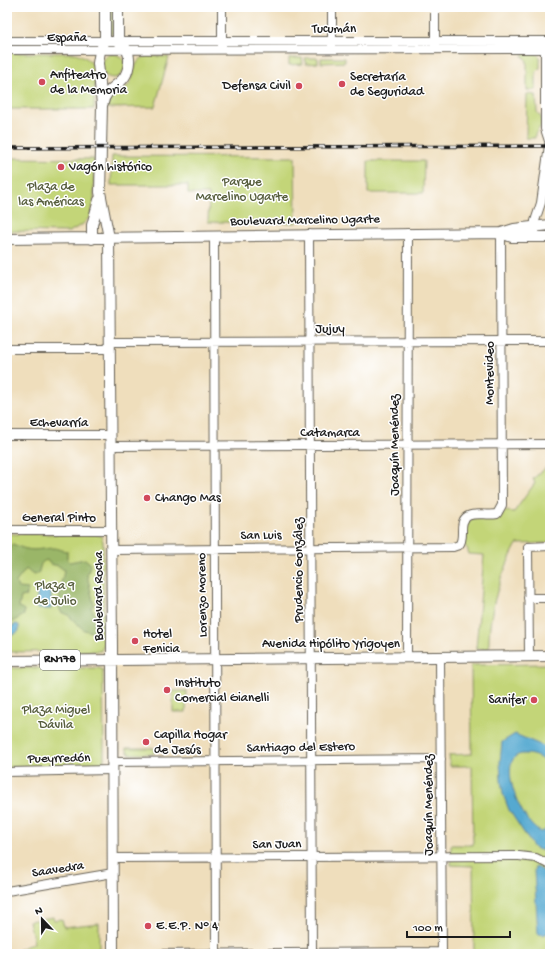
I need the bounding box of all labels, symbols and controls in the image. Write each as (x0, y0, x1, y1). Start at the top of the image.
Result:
street label: Tucumán (311, 22, 357, 37)
street label: España (47, 31, 88, 46)
place label: Anfiteatro de la Memoria (50, 68, 128, 98)
place label: Secretaría de Seguridad (350, 70, 425, 100)
marker: Anfiteatro de la Memoria (37, 77, 47, 87)
place label: Defensa Civil (222, 79, 291, 94)
marker: Secretaría de Seguridad (337, 79, 347, 89)
marker: Defensa Civil (294, 81, 304, 91)
place label: Vagón histórico (68, 160, 152, 175)
marker: Vagón histórico (56, 162, 66, 172)
park label: Parque Marcelino Ugarte (196, 175, 288, 205)
park label: Plaza de las Américas (18, 180, 85, 210)
street label: Boulevard Marcelino Ugarte (229, 212, 380, 230)
street label: Jujuy (315, 322, 345, 337)
street label: Montevideo (483, 341, 498, 405)
street label: Joaquín Menéndez (388, 393, 403, 496)
street label: Echevarría (30, 416, 89, 431)
street label: Catamarca (300, 426, 361, 441)
place label: Chango Mas (155, 491, 222, 506)
marker: Chango Mas (142, 493, 152, 503)
street label: General Pinto (22, 511, 96, 526)
street label: Prudencio González (292, 516, 307, 623)
street label: San Luis (240, 528, 283, 544)
street label: Boulevard Rocha (92, 550, 107, 642)
street label: Lorenzo Moreno (195, 552, 211, 637)
park label: Plaza 9 de Julio (34, 579, 77, 609)
place label: Hotel Fenicia (142, 627, 181, 657)
marker: Hotel Fenicia (130, 636, 140, 646)
street label: Avenida Hipólito Yrigoyen (262, 637, 401, 652)
road number: RN178 (40, 650, 80, 670)
place label: Instituto Comercial Gianelli (175, 676, 270, 706)
marker: Instituto Comercial Gianelli (162, 685, 172, 695)
place label: Sanifer (488, 693, 527, 708)
marker: Sanifer (529, 695, 539, 705)
park label: Plaza Miguel Dávila (21, 703, 90, 733)
place label: Capilla Hogar de Jesús (154, 728, 228, 758)
marker: Capilla Hogar de Jesús (141, 737, 151, 747)
street label: Santiago del Estero (247, 740, 356, 756)
street label: Pueyrredón (26, 751, 91, 767)
street label: Joaquín Menéndez (422, 753, 437, 856)
street label: San Juan (252, 837, 302, 853)
street label: Saavedra (31, 858, 86, 882)
north arrow (22, 899, 62, 939)
text: N (33, 905, 45, 918)
scale bar (407, 913, 510, 939)
place label: E.E.P. N° 4 (156, 919, 218, 934)
marker: E.E.P. N° 4 (143, 921, 153, 931)
text: 100 m (412, 922, 443, 936)

